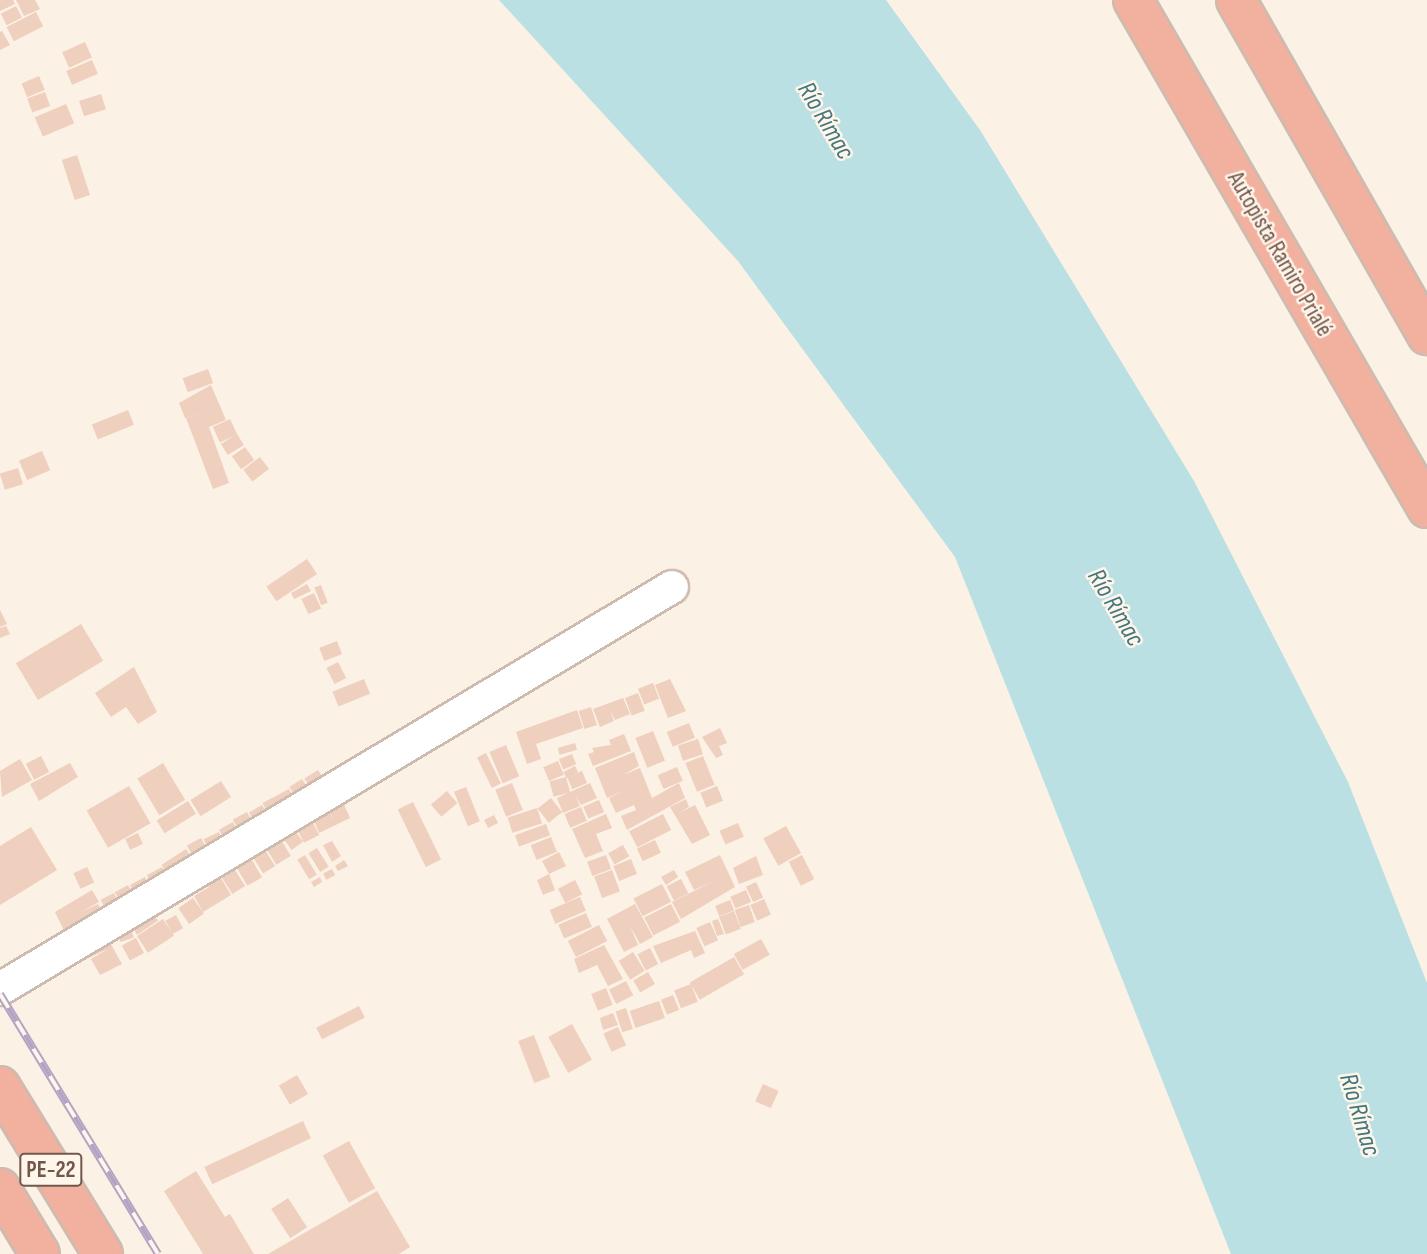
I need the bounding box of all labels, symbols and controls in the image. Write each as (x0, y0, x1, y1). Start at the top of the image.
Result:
water label: Río Rímac (790, 77, 860, 165)
street label: Autopista Ramiro Prialé (1221, 166, 1339, 342)
water label: Río Rímac (1080, 564, 1150, 652)
water label: Río Rímac (1332, 1070, 1386, 1160)
road number: PE-22 (18, 1150, 84, 1190)

